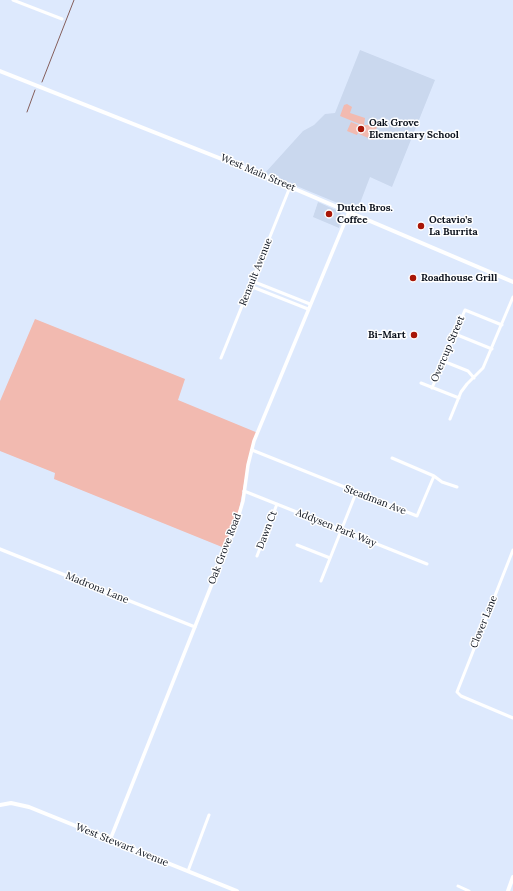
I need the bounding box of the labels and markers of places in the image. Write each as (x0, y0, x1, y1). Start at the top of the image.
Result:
place label: Oak Grove Elementary School (369, 117, 459, 140)
marker: Oak Grove Elementary School (356, 124, 366, 134)
place label: Dutch Bros. Coffee (337, 202, 393, 226)
marker: Dutch Bros. Coffee (324, 209, 334, 219)
place label: Octavio’s La Burrita (429, 214, 478, 238)
marker: Octavio’s La Burrita (416, 221, 426, 231)
place label: Roadhouse Grill (421, 272, 497, 284)
marker: Roadhouse Grill (408, 273, 418, 283)
place label: Bi-Mart (368, 329, 406, 341)
marker: Bi-Mart (409, 330, 419, 340)

